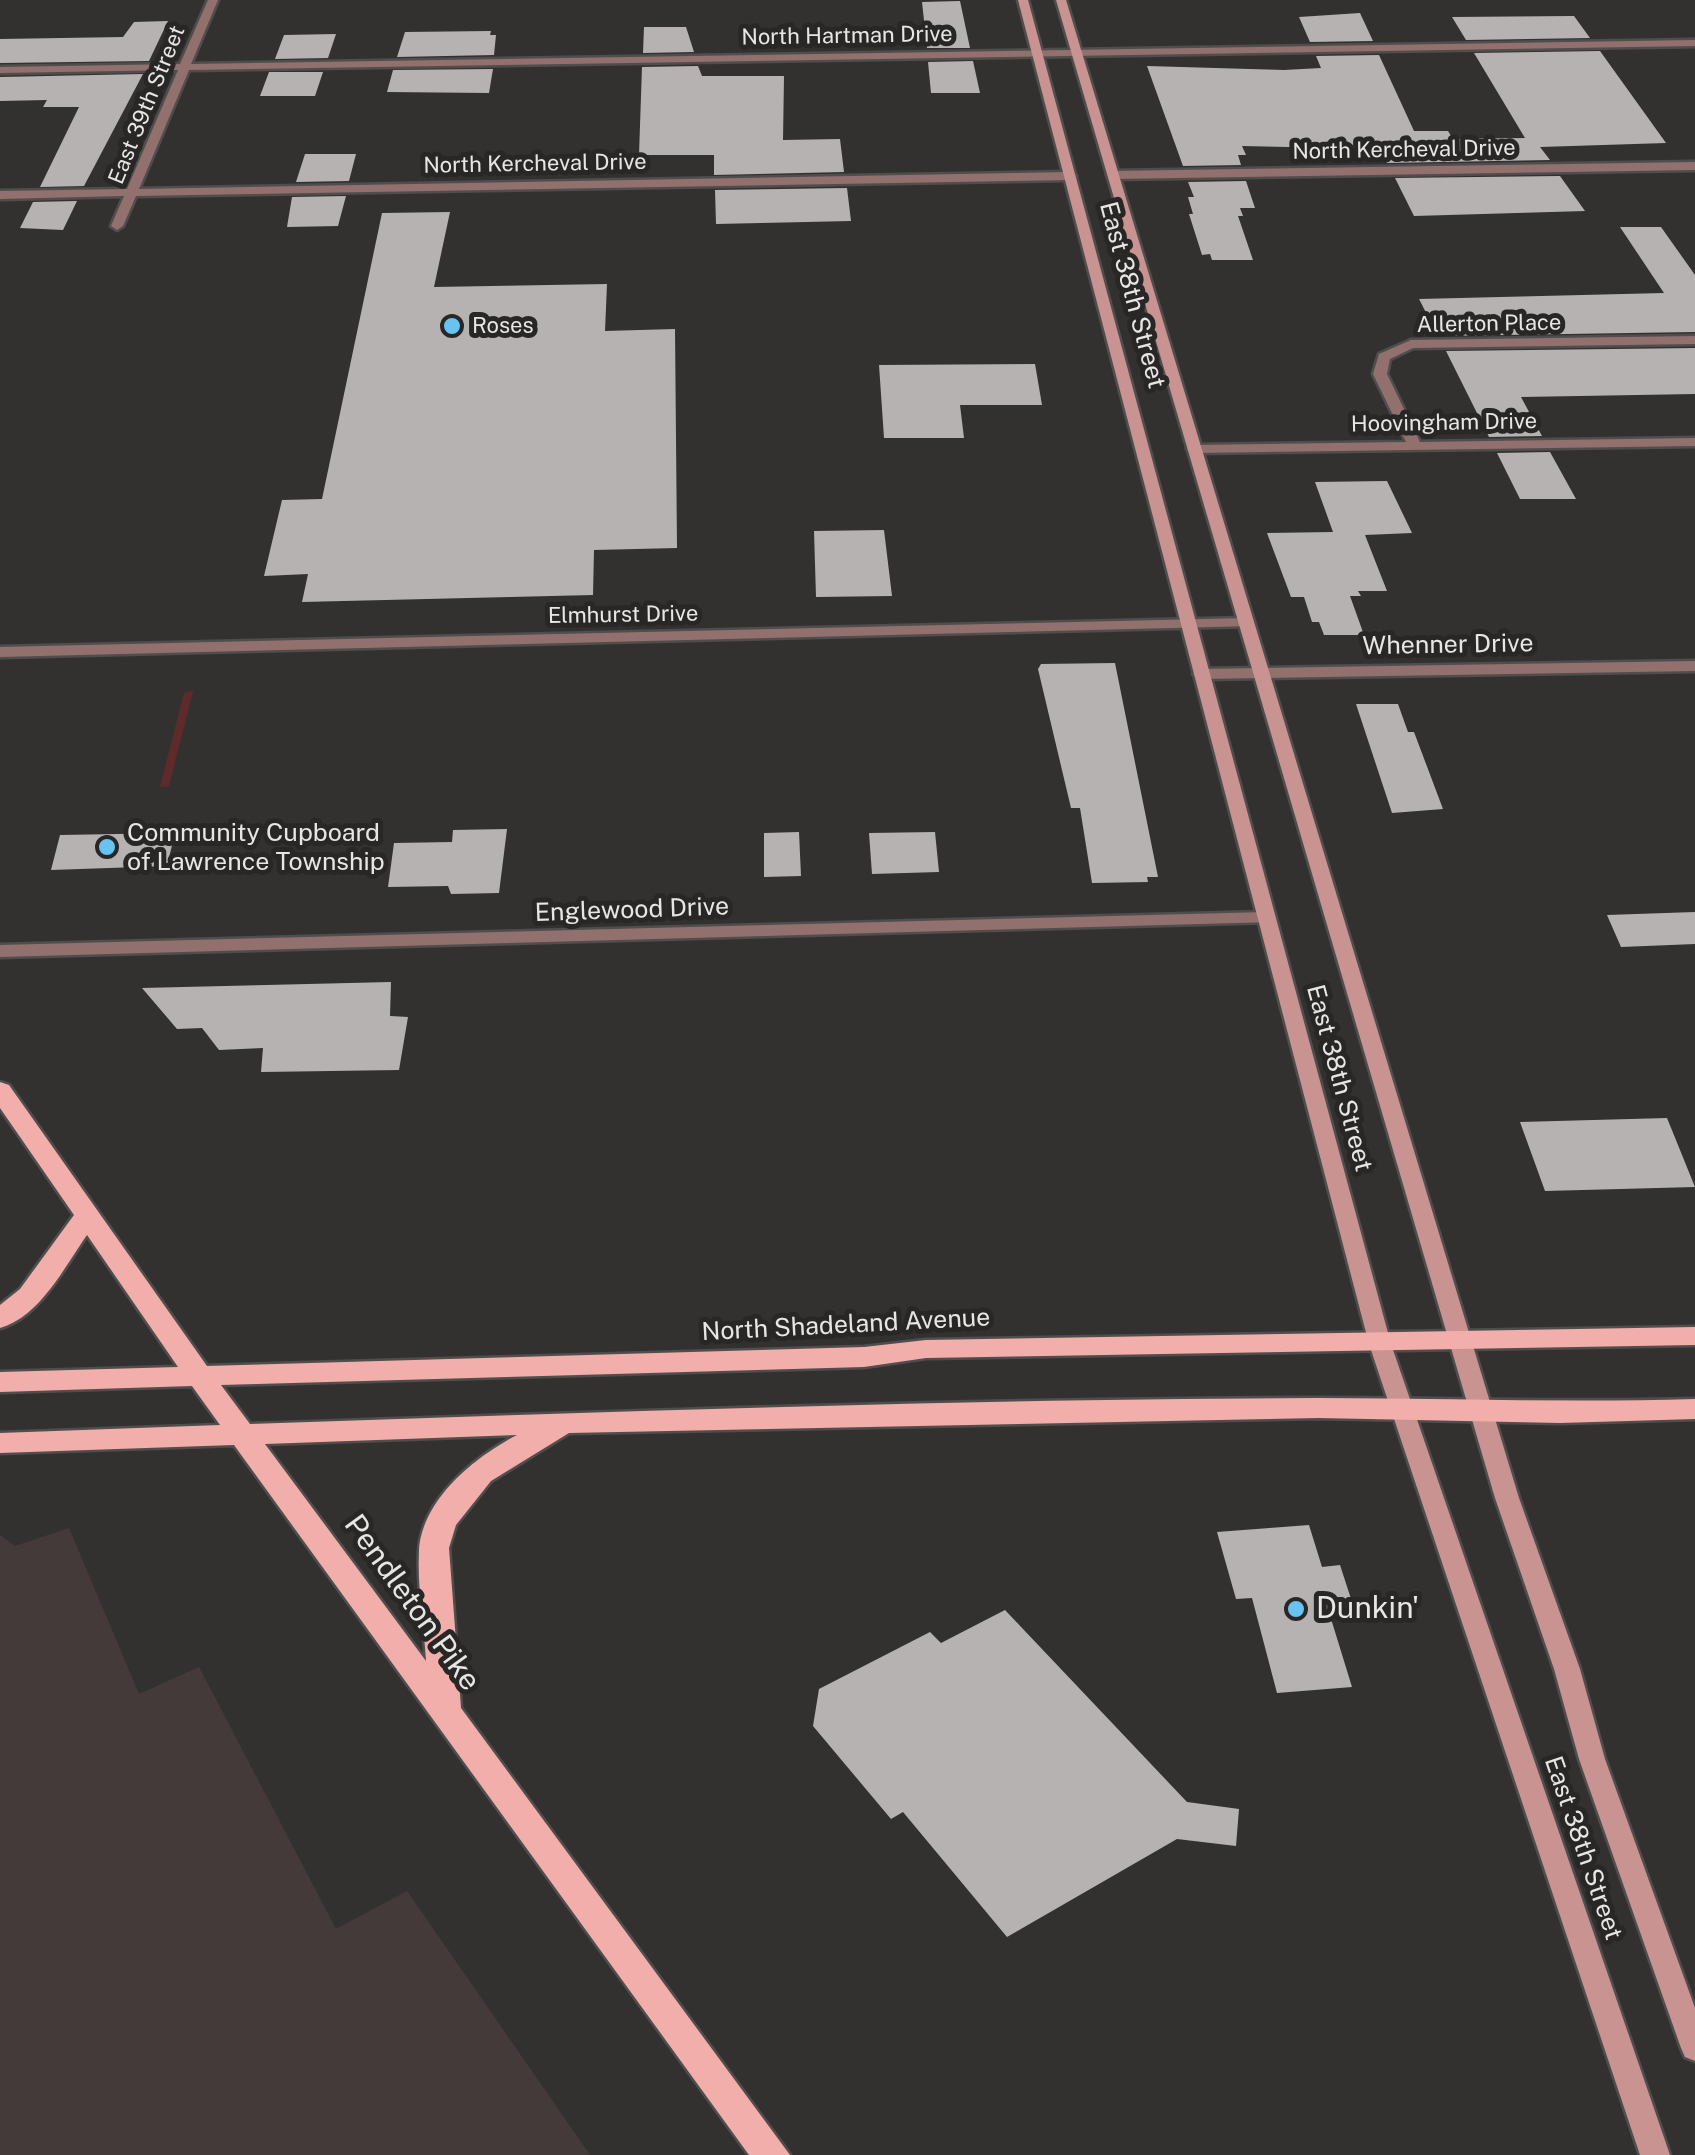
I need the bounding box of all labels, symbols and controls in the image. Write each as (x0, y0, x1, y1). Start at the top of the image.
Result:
street label: North Hartman Drive (741, 21, 953, 51)
street label: East 39th Street (103, 22, 191, 188)
street label: North Kercheval Drive (1292, 135, 1516, 165)
street label: North Kercheval Drive (423, 149, 647, 179)
street label: East 38th Street (1093, 198, 1171, 392)
street label: Allerton Place (1416, 310, 1562, 338)
place label: Roses (472, 313, 534, 339)
marker: Roses (441, 315, 463, 337)
street label: Hoovingham Drive (1351, 408, 1537, 438)
street label: Elmhurst Drive (548, 600, 698, 630)
street label: Whenner Drive (1362, 629, 1534, 661)
place label: Community Cupboard of Lawrence Township (127, 818, 385, 877)
marker: Community Cupboard of Lawrence Township (96, 836, 118, 858)
street label: Englewood Drive (534, 892, 730, 928)
street label: East 38th Street (1300, 981, 1378, 1175)
street label: North Shadeland Avenue (701, 1302, 991, 1348)
street label: Pendleton Pike (336, 1508, 488, 1698)
place label: Dunkin' (1316, 1591, 1419, 1627)
marker: Dunkin' (1285, 1598, 1307, 1620)
street label: East 38th Street (1538, 1752, 1628, 1944)

